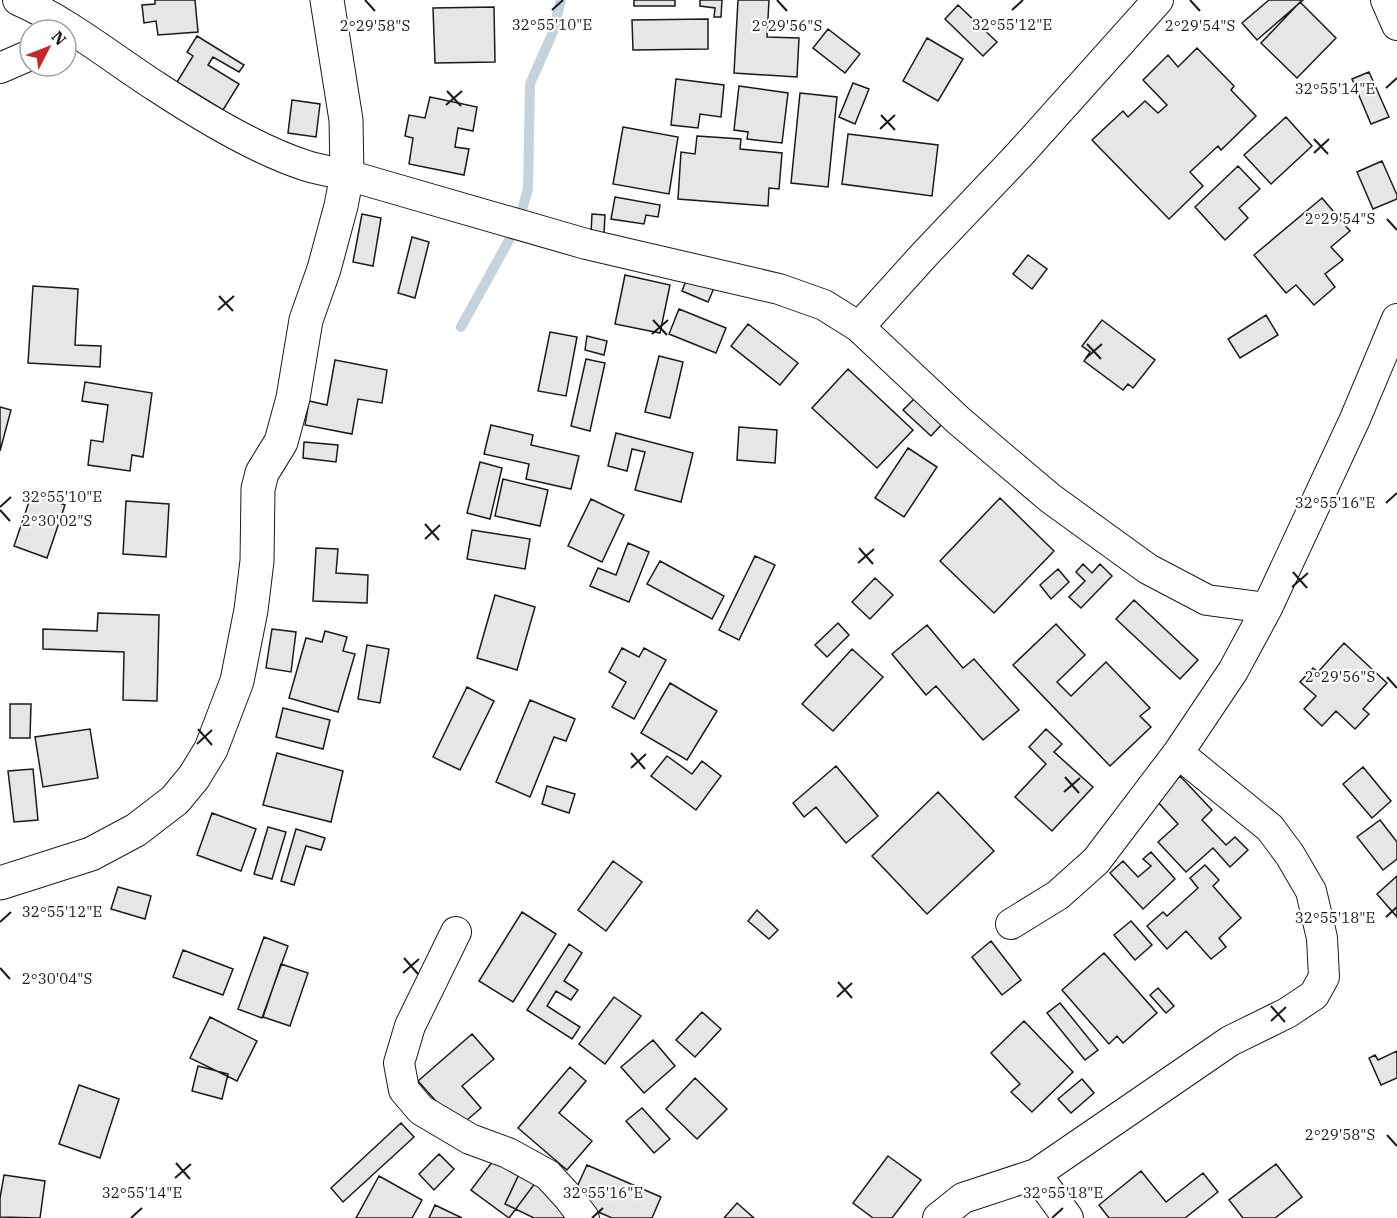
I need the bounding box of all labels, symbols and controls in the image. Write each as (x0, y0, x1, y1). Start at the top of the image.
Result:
text: 32°55'10"E (512, 15, 592, 34)
text: 32°55'12"E (972, 15, 1052, 34)
text: 2°29'58"S (340, 16, 410, 35)
text: 2°29'56"S (752, 16, 822, 35)
text: 2°29'54"S (1165, 16, 1235, 35)
north arrow (18, 18, 78, 78)
text: N (47, 27, 71, 49)
text: 32°55'14"E (1295, 79, 1375, 98)
text: 2°29'54"S (1305, 209, 1375, 228)
text: 32°55'10"E (22, 487, 102, 506)
text: 32°55'16"E (1295, 493, 1375, 512)
text: 2°30'02"S (22, 511, 92, 530)
text: 2°29'56"S (1305, 667, 1375, 686)
text: 32°55'12"E (22, 902, 102, 921)
text: 32°55'18"E (1295, 908, 1375, 927)
text: 2°30'04"S (22, 969, 92, 988)
text: 2°29'58"S (1305, 1125, 1375, 1144)
text: 32°55'14"E (102, 1183, 182, 1202)
text: 32°55'16"E (563, 1183, 643, 1202)
text: 32°55'18"E (1023, 1183, 1103, 1202)

